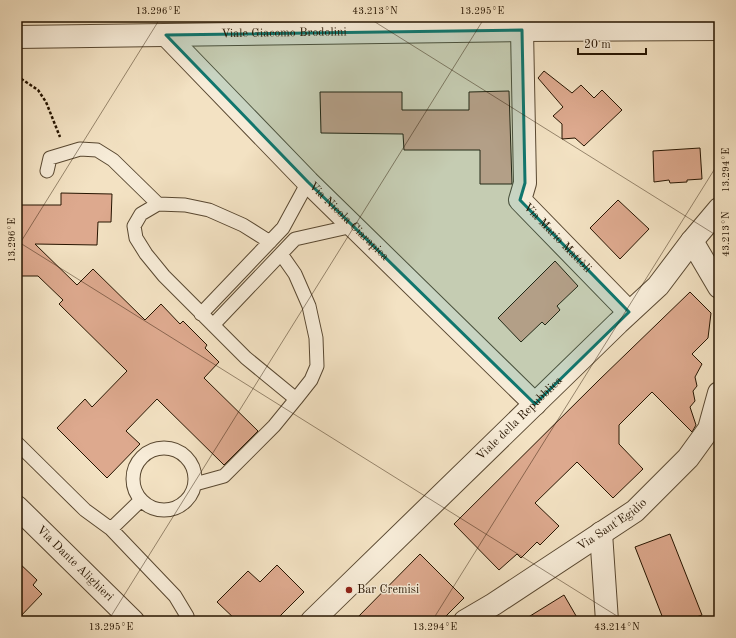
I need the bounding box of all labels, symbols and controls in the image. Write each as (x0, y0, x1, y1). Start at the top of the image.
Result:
text: 13.296°E (136, 6, 180, 16)
text: 43.213°N (352, 6, 398, 16)
text: 13.295°E (460, 6, 504, 16)
street label: Viale Giacomo Brodolini (221, 26, 347, 40)
scale bar (578, 30, 646, 56)
text: 20 m (584, 39, 611, 51)
text: 13.294°E (721, 148, 731, 192)
street label: Via Nicola Ciarapica (306, 180, 391, 263)
street label: Via Mario Mattòli (521, 201, 593, 275)
text: 43.213°N (721, 211, 731, 257)
text: 13.296°E (7, 218, 17, 262)
street label: Viale della Repubblica (475, 374, 565, 463)
street label: Via Sant'Egidio (575, 497, 649, 553)
street label: Via Dante Alighieri (34, 524, 115, 604)
place label: Bar Cremisi (357, 584, 419, 596)
marker: Bar Cremisi (344, 585, 354, 595)
text: 13.295°E (89, 622, 133, 632)
text: 13.294°E (413, 622, 457, 632)
text: 43.214°N (594, 622, 640, 632)

